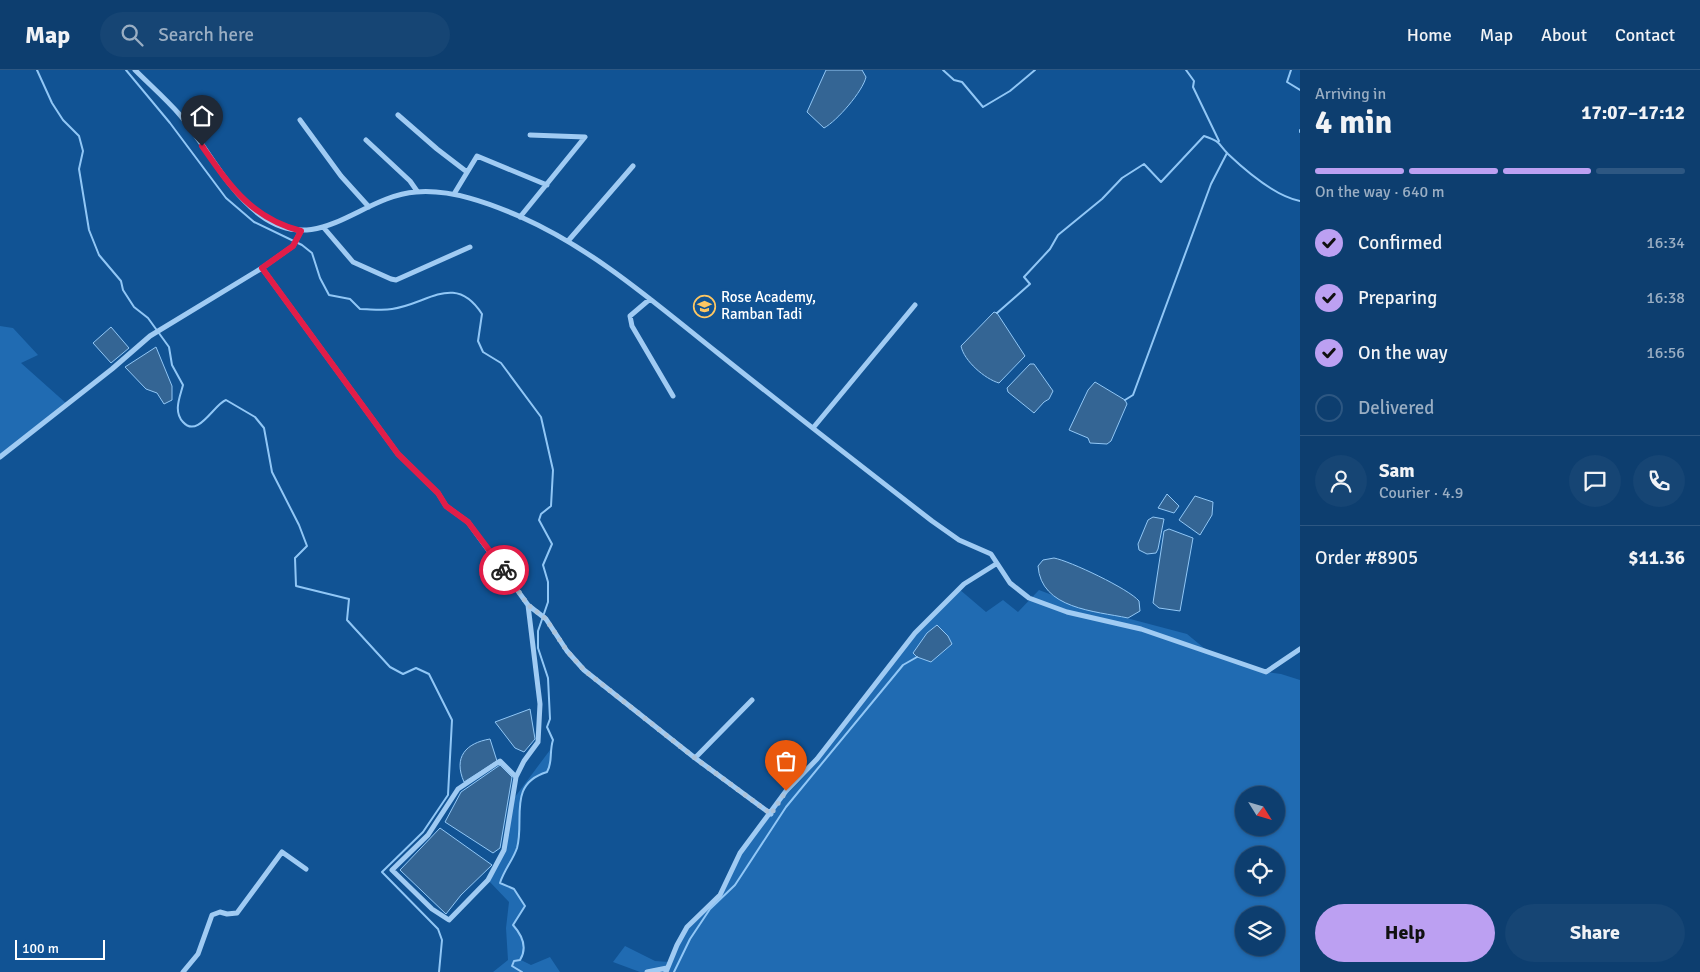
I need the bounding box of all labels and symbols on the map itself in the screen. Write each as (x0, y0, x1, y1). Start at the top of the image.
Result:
pin (181, 95, 223, 146)
place label: Rose Academy, Ramban Tadi (721, 288, 816, 323)
school or university icon: Rose Academy, Ramban Tadi (693, 294, 717, 318)
courier (479, 545, 529, 595)
pin (765, 740, 807, 791)
north arrow (1235, 786, 1285, 836)
scale bar (15, 937, 105, 960)

